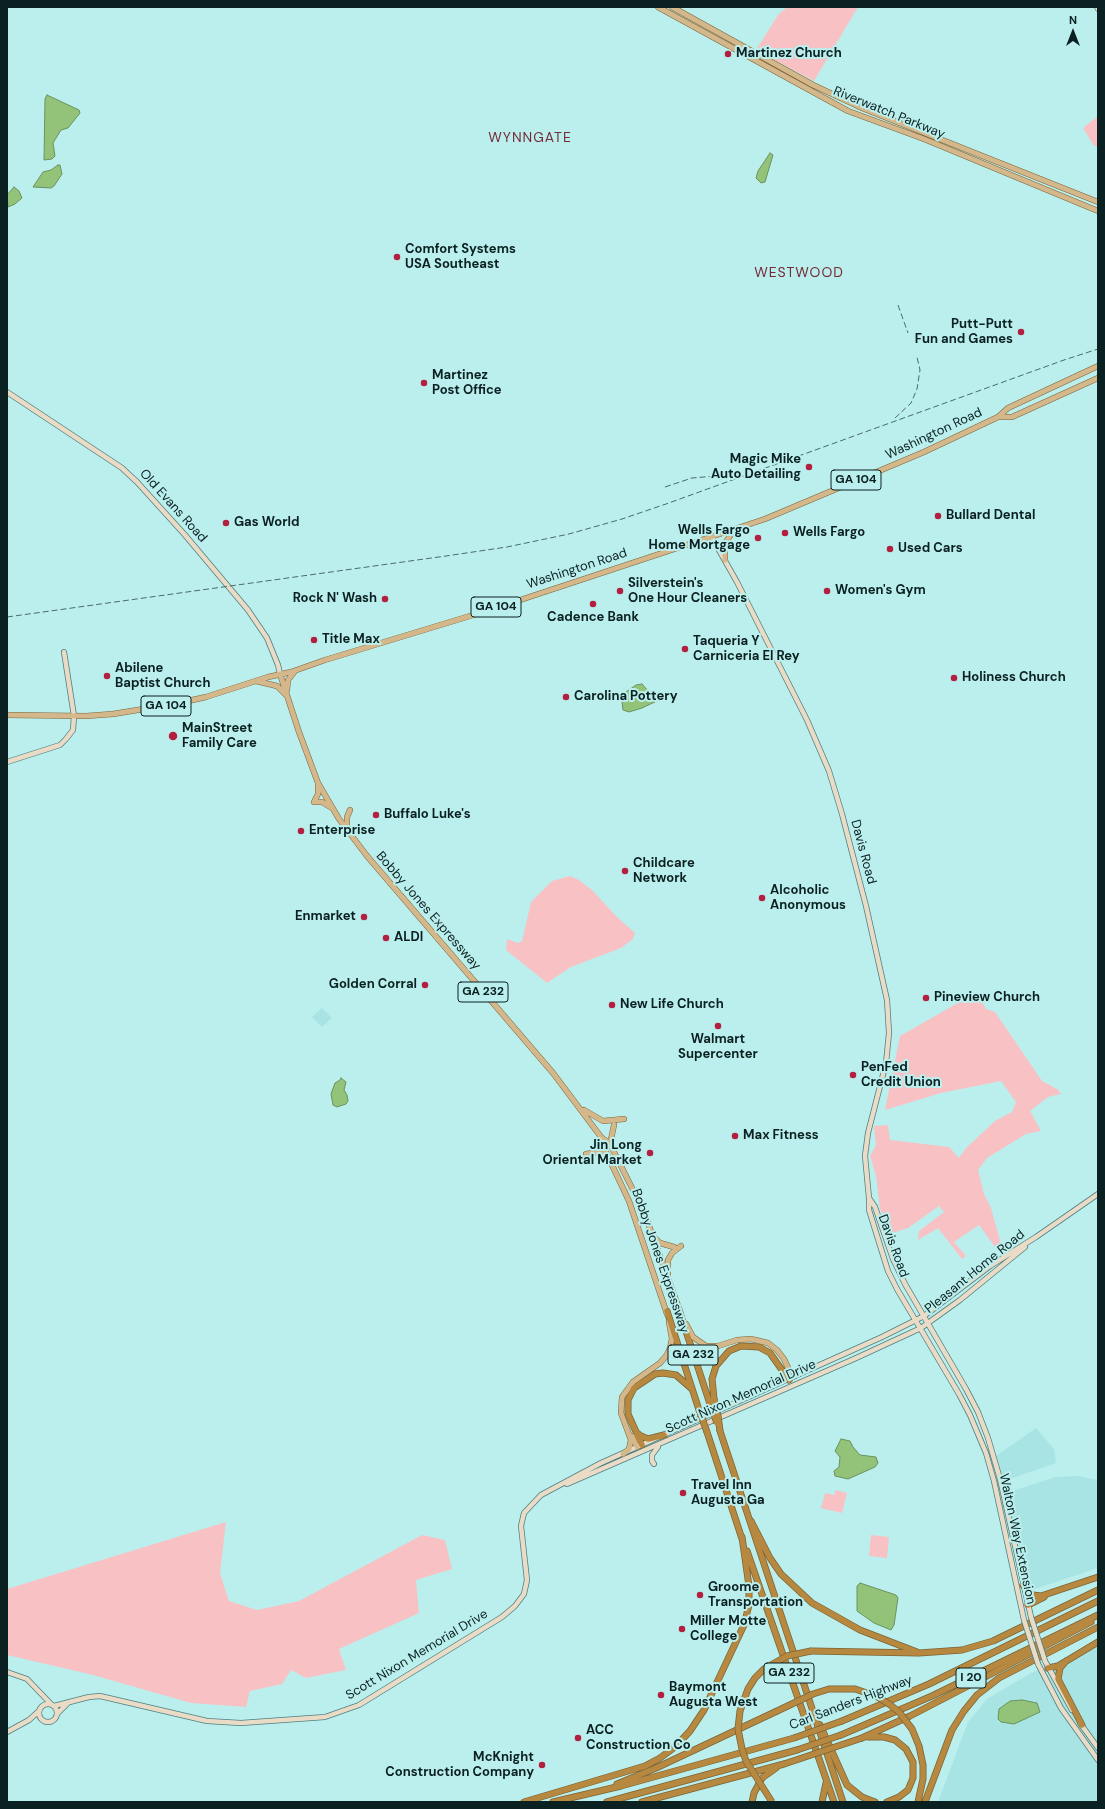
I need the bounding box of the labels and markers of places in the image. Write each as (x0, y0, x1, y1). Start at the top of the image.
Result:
place label: Martinez Church (736, 46, 842, 62)
marker: Martinez Church (723, 49, 733, 59)
place label: Comfort Systems USA Southeast (405, 242, 516, 273)
marker: Comfort Systems USA Southeast (392, 252, 402, 262)
place label: Putt-Putt Fun and Games (915, 317, 1013, 348)
marker: Putt-Putt Fun and Games (1016, 327, 1026, 337)
place label: Martinez Post Office (432, 368, 502, 399)
marker: Martinez Post Office (419, 378, 429, 388)
place label: Magic Mike Auto Detailing (711, 452, 801, 483)
marker: Magic Mike Auto Detailing (804, 462, 814, 472)
place label: Bullard Dental (946, 508, 1035, 524)
marker: Bullard Dental (933, 511, 943, 521)
place label: Gas World (234, 515, 299, 531)
marker: Gas World (221, 518, 231, 528)
place label: Wells Fargo Home Mortgage (649, 523, 750, 554)
place label: Wells Fargo (793, 525, 865, 541)
marker: Wells Fargo (780, 528, 790, 538)
marker: Wells Fargo Home Mortgage (753, 533, 763, 543)
place label: Used Cars (898, 541, 963, 557)
marker: Used Cars (885, 544, 895, 554)
place label: Silverstein's One Hour Cleaners (628, 576, 747, 607)
place label: Women's Gym (835, 583, 926, 599)
marker: Silverstein's One Hour Cleaners (615, 586, 625, 596)
marker: Women's Gym (822, 586, 832, 596)
place label: Rock N' Wash (293, 591, 377, 607)
marker: Rock N' Wash (380, 594, 390, 604)
marker: Cadence Bank (588, 599, 598, 609)
place label: Cadence Bank (547, 610, 639, 626)
place label: Title Max (322, 632, 380, 648)
place label: Taqueria Y Carniceria El Rey (693, 634, 800, 665)
marker: Title Max (309, 635, 319, 645)
marker: Taqueria Y Carniceria El Rey (680, 644, 690, 654)
place label: Abilene Baptist Church (115, 661, 211, 692)
place label: Holiness Church (962, 670, 1066, 686)
marker: Abilene Baptist Church (102, 671, 112, 681)
marker: Holiness Church (949, 673, 959, 683)
place label: Carolina Pottery (574, 689, 677, 705)
marker: Carolina Pottery (561, 692, 571, 702)
place label: MainStreet Family Care (182, 721, 257, 752)
marker: MainStreet Family Care (167, 730, 179, 742)
place label: Buffalo Luke's (384, 807, 471, 823)
marker: Buffalo Luke's (371, 810, 381, 820)
place label: Enterprise (309, 823, 375, 839)
marker: Enterprise (296, 826, 306, 836)
place label: Childcare Network (633, 856, 695, 887)
marker: Childcare Network (620, 866, 630, 876)
place label: Alcoholic Anonymous (770, 883, 846, 914)
marker: Alcoholic Anonymous (757, 893, 767, 903)
place label: Enmarket (295, 909, 356, 925)
marker: Enmarket (359, 912, 369, 922)
place label: ALDI (394, 930, 423, 946)
marker: ALDI (381, 933, 391, 943)
place label: Golden Corral (329, 977, 417, 993)
marker: Golden Corral (420, 980, 430, 990)
place label: Pineview Church (934, 990, 1040, 1006)
marker: Pineview Church (921, 993, 931, 1003)
place label: New Life Church (620, 997, 724, 1013)
marker: New Life Church (607, 1000, 617, 1010)
marker: Walmart Supercenter (713, 1021, 723, 1031)
place label: Walmart Supercenter (678, 1032, 758, 1063)
place label: PenFed Credit Union (861, 1060, 941, 1091)
marker: PenFed Credit Union (848, 1070, 858, 1080)
place label: Max Fitness (743, 1128, 819, 1144)
marker: Max Fitness (730, 1131, 740, 1141)
place label: Jin Long Oriental Market (543, 1138, 642, 1169)
marker: Jin Long Oriental Market (645, 1148, 655, 1158)
place label: Travel Inn Augusta Ga (691, 1478, 765, 1509)
marker: Travel Inn Augusta Ga (678, 1488, 688, 1498)
place label: Groome Transportation (708, 1580, 803, 1611)
marker: Groome Transportation (695, 1590, 705, 1600)
place label: Miller Motte College (690, 1614, 766, 1645)
marker: Miller Motte College (677, 1624, 687, 1634)
place label: Baymont Augusta West (669, 1680, 758, 1711)
marker: Baymont Augusta West (656, 1690, 666, 1700)
place label: ACC Construction Co (586, 1723, 691, 1754)
marker: ACC Construction Co (573, 1733, 583, 1743)
place label: McKnight Construction Company (385, 1750, 534, 1781)
marker: McKnight Construction Company (537, 1760, 547, 1770)

